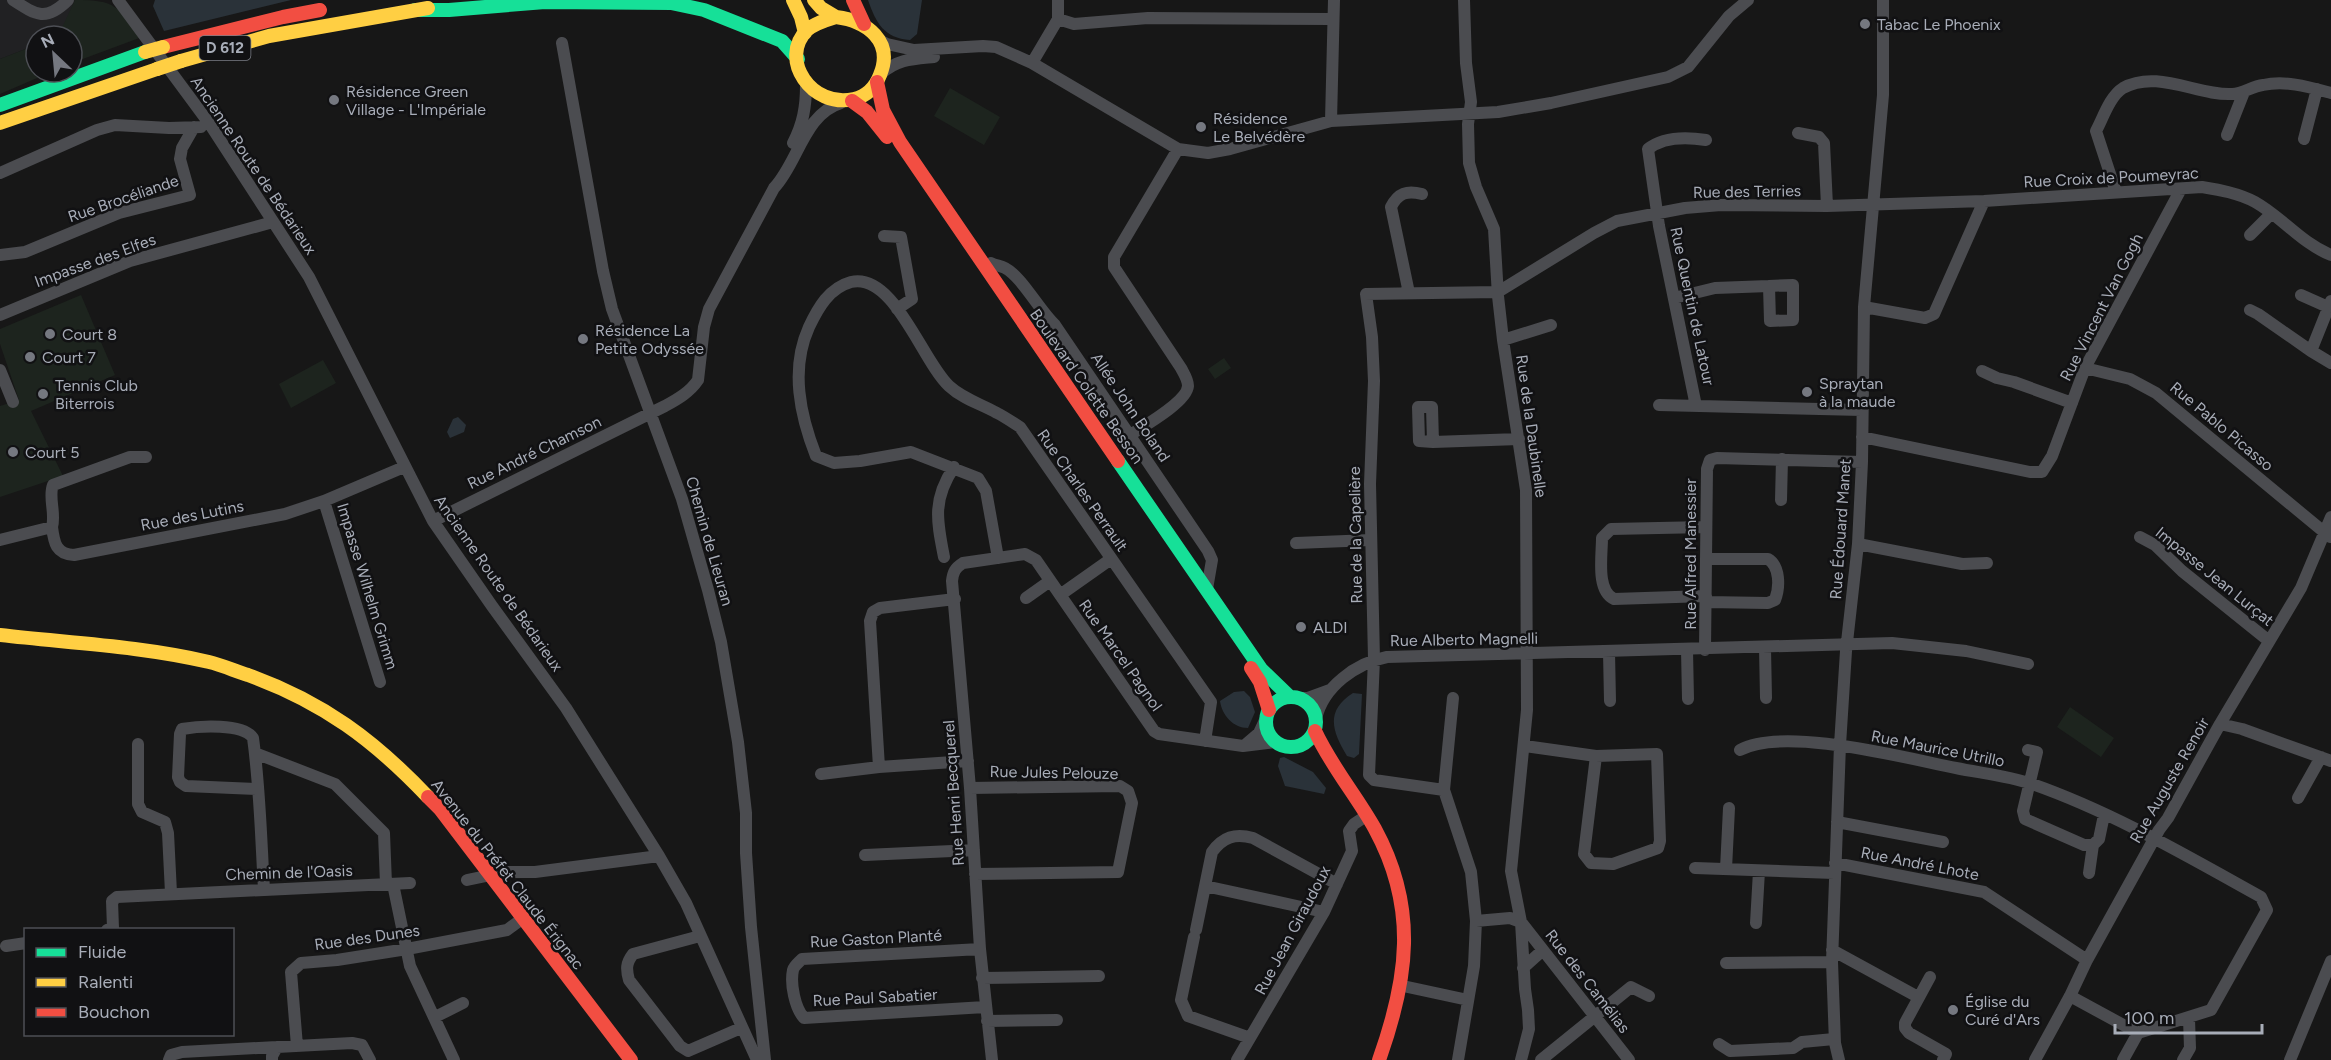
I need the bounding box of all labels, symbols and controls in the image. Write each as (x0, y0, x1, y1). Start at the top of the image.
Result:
place label: Tabac Le Phoenix (1877, 15, 2001, 34)
marker: Tabac Le Phoenix (1858, 17, 1872, 31)
north arrow (24, 24, 84, 84)
text: N (38, 30, 57, 52)
road number: D 612 (200, 36, 250, 60)
street label: Ancienne Route de Bédarieux (187, 73, 321, 258)
place label: Résidence Green Village - L'Impériale (346, 82, 486, 119)
marker: Résidence Green Village - L'Impériale (327, 93, 341, 107)
place label: Résidence Le Belvédère (1213, 109, 1305, 146)
marker: Résidence Le Belvédère (1194, 120, 1208, 134)
street label: Rue Croix de Poumeyrac (2023, 163, 2199, 192)
street label: Rue Brocéliande (65, 171, 181, 226)
street label: Rue des Terries (1693, 181, 1801, 202)
street label: Rue Quentin de Latour (1666, 225, 1719, 388)
street label: Impasse des Elfes (32, 230, 158, 291)
street label: Rue Vincent Van Gogh (2056, 230, 2147, 384)
street label: Boulevard Colette Besson (1026, 305, 1147, 467)
place label: Résidence La Petite Odyssée (595, 321, 704, 358)
place label: Court 8 (62, 325, 117, 344)
marker: Court 8 (43, 327, 57, 341)
marker: Résidence La Petite Odyssée (576, 332, 590, 346)
place label: Court 7 (42, 348, 96, 367)
street label: Allée John Boland (1087, 349, 1174, 466)
marker: Court 7 (23, 350, 37, 364)
street label: Rue de la Daubinelle (1512, 353, 1551, 499)
place label: Spraytan à la maude (1819, 374, 1896, 411)
place label: Tennis Club Biterrois (55, 376, 138, 413)
street label: Rue Pablo Picasso (2166, 378, 2277, 475)
marker: Spraytan à la maude (1800, 385, 1814, 399)
marker: Tennis Club Biterrois (36, 387, 50, 401)
street label: Rue André Chamson (464, 412, 604, 493)
street label: Rue Charles Perrault (1033, 426, 1132, 555)
place label: Court 5 (25, 443, 79, 462)
marker: Court 5 (6, 445, 20, 459)
street label: Rue Édouard Manet (1826, 458, 1855, 600)
street label: Rue de la Capelière (1345, 466, 1366, 604)
street label: Chemin de Lieuran (682, 474, 737, 608)
street label: Rue Alfred Manessier (1681, 478, 1700, 630)
street label: Ancienne Route de Bédarieux (430, 491, 567, 675)
street label: Rue des Lutins (139, 496, 245, 535)
street label: Impasse Wilhelm Grimm (333, 501, 402, 672)
street label: Impasse Jean Lurçat (2152, 523, 2278, 630)
street label: Rue Marcel Pagnol (1075, 596, 1166, 715)
place label: ALDI (1313, 618, 1348, 637)
marker: ALDI (1294, 620, 1308, 634)
street label: Rue Alberto Magnelli (1390, 629, 1538, 650)
street label: Rue Auguste Renoir (2126, 714, 2213, 846)
street label: Rue Henri Becquerel (939, 719, 968, 867)
street label: Rue Maurice Utrillo (1870, 726, 2006, 771)
street label: Rue Jules Pelouze (990, 762, 1119, 783)
street label: Avenue du Préfet Claude Érignac (427, 775, 588, 973)
street label: Rue André Lhote (1859, 843, 1981, 884)
street label: Chemin de l'Oasis (225, 861, 353, 884)
street label: Rue Jean Giraudoux (1250, 862, 1335, 998)
street label: Rue des Dunes (313, 921, 421, 954)
street label: Rue Gaston Planté (810, 926, 943, 951)
street label: Rue des Camélias (1541, 926, 1634, 1037)
legend (24, 928, 234, 1036)
text: Fluide (78, 941, 127, 963)
text: Ralenti (78, 971, 133, 993)
street label: Rue Paul Sabatier (812, 985, 938, 1010)
place label: Église du Curé d'Ars (1965, 992, 2040, 1029)
scale bar (2115, 997, 2262, 1035)
text: Bouchon (78, 1001, 150, 1023)
marker: Église du Curé d'Ars (1946, 1003, 1960, 1017)
text: 100 m (2124, 1007, 2174, 1029)

